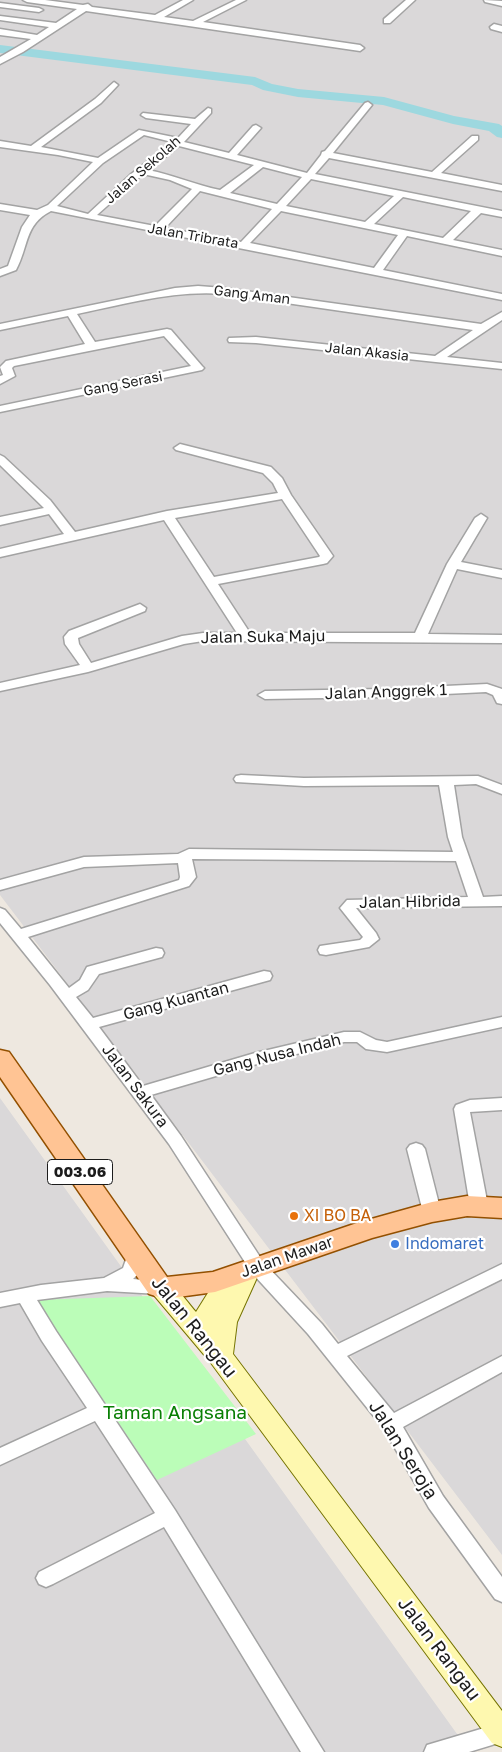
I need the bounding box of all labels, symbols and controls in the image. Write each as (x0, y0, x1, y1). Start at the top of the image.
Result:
street label: Jalan Sekolah (102, 133, 184, 207)
street label: Jalan Tribrata (146, 220, 240, 252)
street label: Gang Aman (213, 282, 291, 308)
street label: Jalan Akasia (324, 339, 410, 365)
street label: Gang Serasi (82, 368, 164, 400)
street label: Jalan Suka Maju (201, 626, 325, 648)
street label: Jalan Anggrek 1 (325, 680, 447, 704)
street label: Jalan Hibrida (359, 892, 461, 912)
street label: Gang Kuantan (121, 978, 231, 1024)
street label: Gang Nusa Indah (211, 1030, 343, 1080)
street label: Jalan Sakura (98, 1041, 172, 1131)
road number: 003.06 (48, 1160, 112, 1184)
place label: XI BO BA (304, 1206, 371, 1226)
marker: XI BO BA (288, 1210, 300, 1222)
street label: Jalan Mawar (238, 1232, 336, 1282)
place label: Indomaret (405, 1234, 484, 1254)
marker: Indomaret (389, 1238, 401, 1250)
street label: Jalan Rangau (146, 1272, 242, 1382)
street label: Jalan Seroja (364, 1396, 442, 1504)
park label: Taman Angsana (103, 1402, 247, 1424)
street label: Jalan Rangau (393, 1593, 485, 1705)

